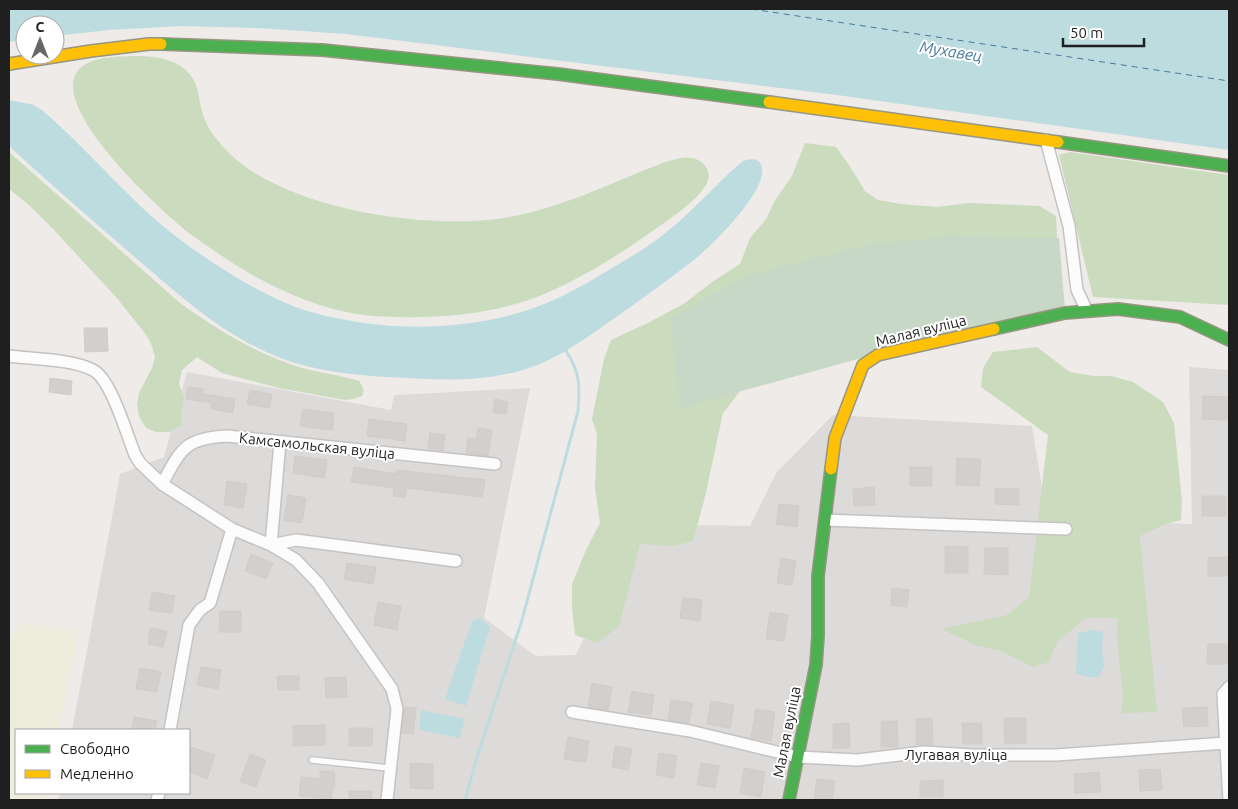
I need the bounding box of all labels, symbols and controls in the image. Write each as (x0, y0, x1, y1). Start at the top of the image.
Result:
north arrow (15, 15, 65, 65)
scale bar (1063, 15, 1144, 47)
text: С (36, 19, 45, 35)
text: 50 m (1070, 24, 1103, 41)
water label: Мухавец (918, 37, 984, 65)
street label: Малая вуліца (874, 311, 968, 350)
street label: Камсамольская вуліца (238, 429, 396, 462)
street label: Малая вуліца (769, 685, 804, 779)
legend (15, 729, 190, 794)
text: Свободно (60, 740, 130, 757)
street label: Лугавая вуліца (905, 746, 1007, 763)
text: Медленно (60, 765, 134, 782)

